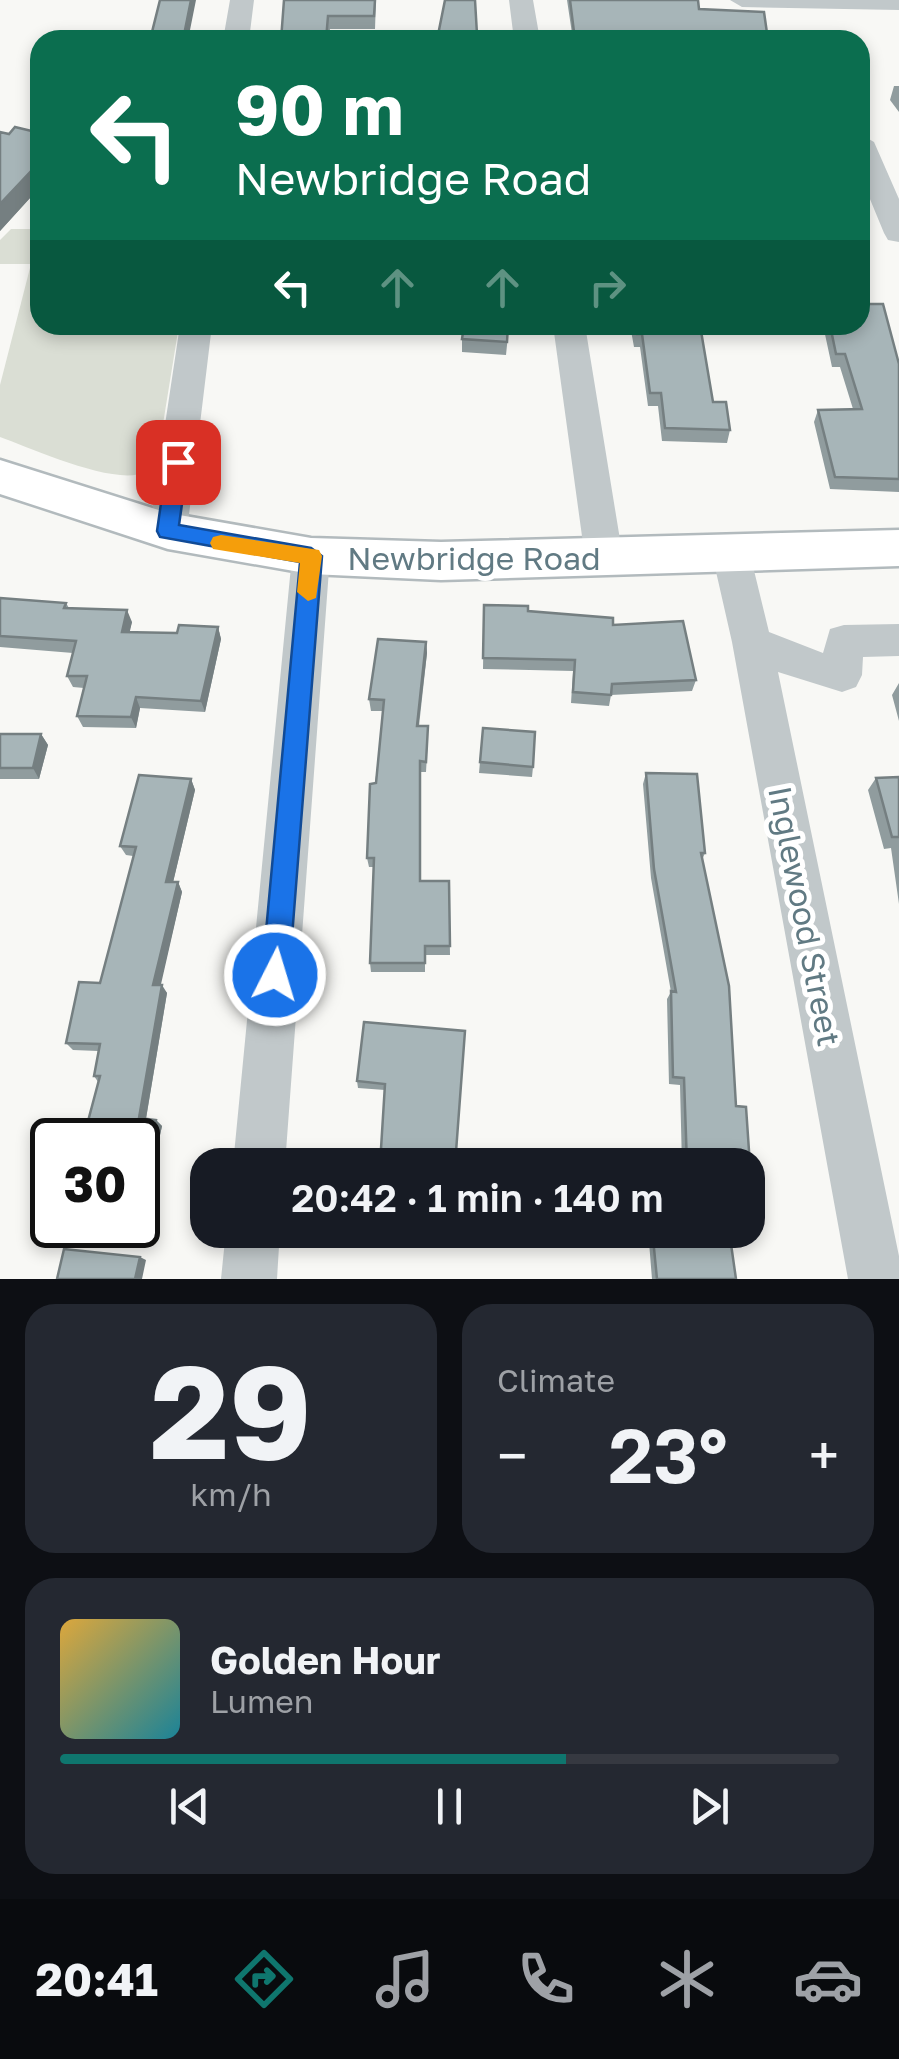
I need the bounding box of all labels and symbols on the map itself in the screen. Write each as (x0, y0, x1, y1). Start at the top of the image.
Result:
pin (136, 420, 221, 505)
street label: Newbridge Road (347, 539, 601, 577)
street label: Inglewood Street (761, 783, 849, 1049)
position arrow (223, 923, 327, 1027)
speed limit sign: 30 (30, 1118, 160, 1248)

